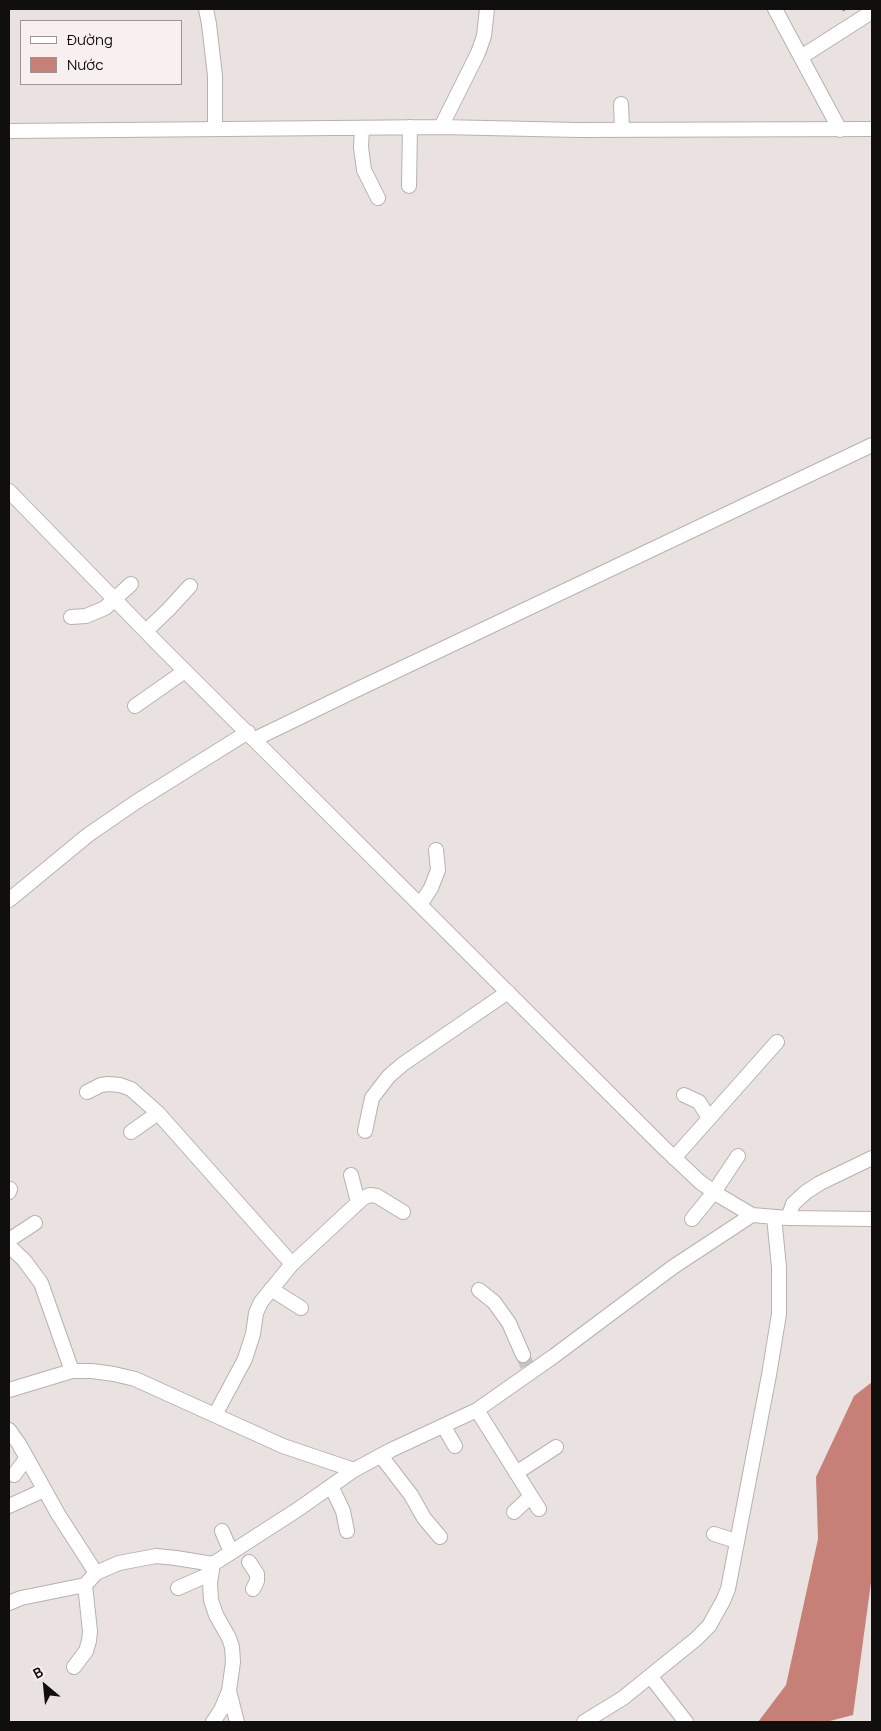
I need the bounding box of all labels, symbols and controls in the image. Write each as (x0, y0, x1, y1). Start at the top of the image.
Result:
legend (20, 20, 182, 85)
text: Đường (67, 29, 113, 50)
text: Nước (67, 54, 104, 75)
north arrow (20, 1661, 70, 1711)
text: B (29, 1662, 46, 1683)

